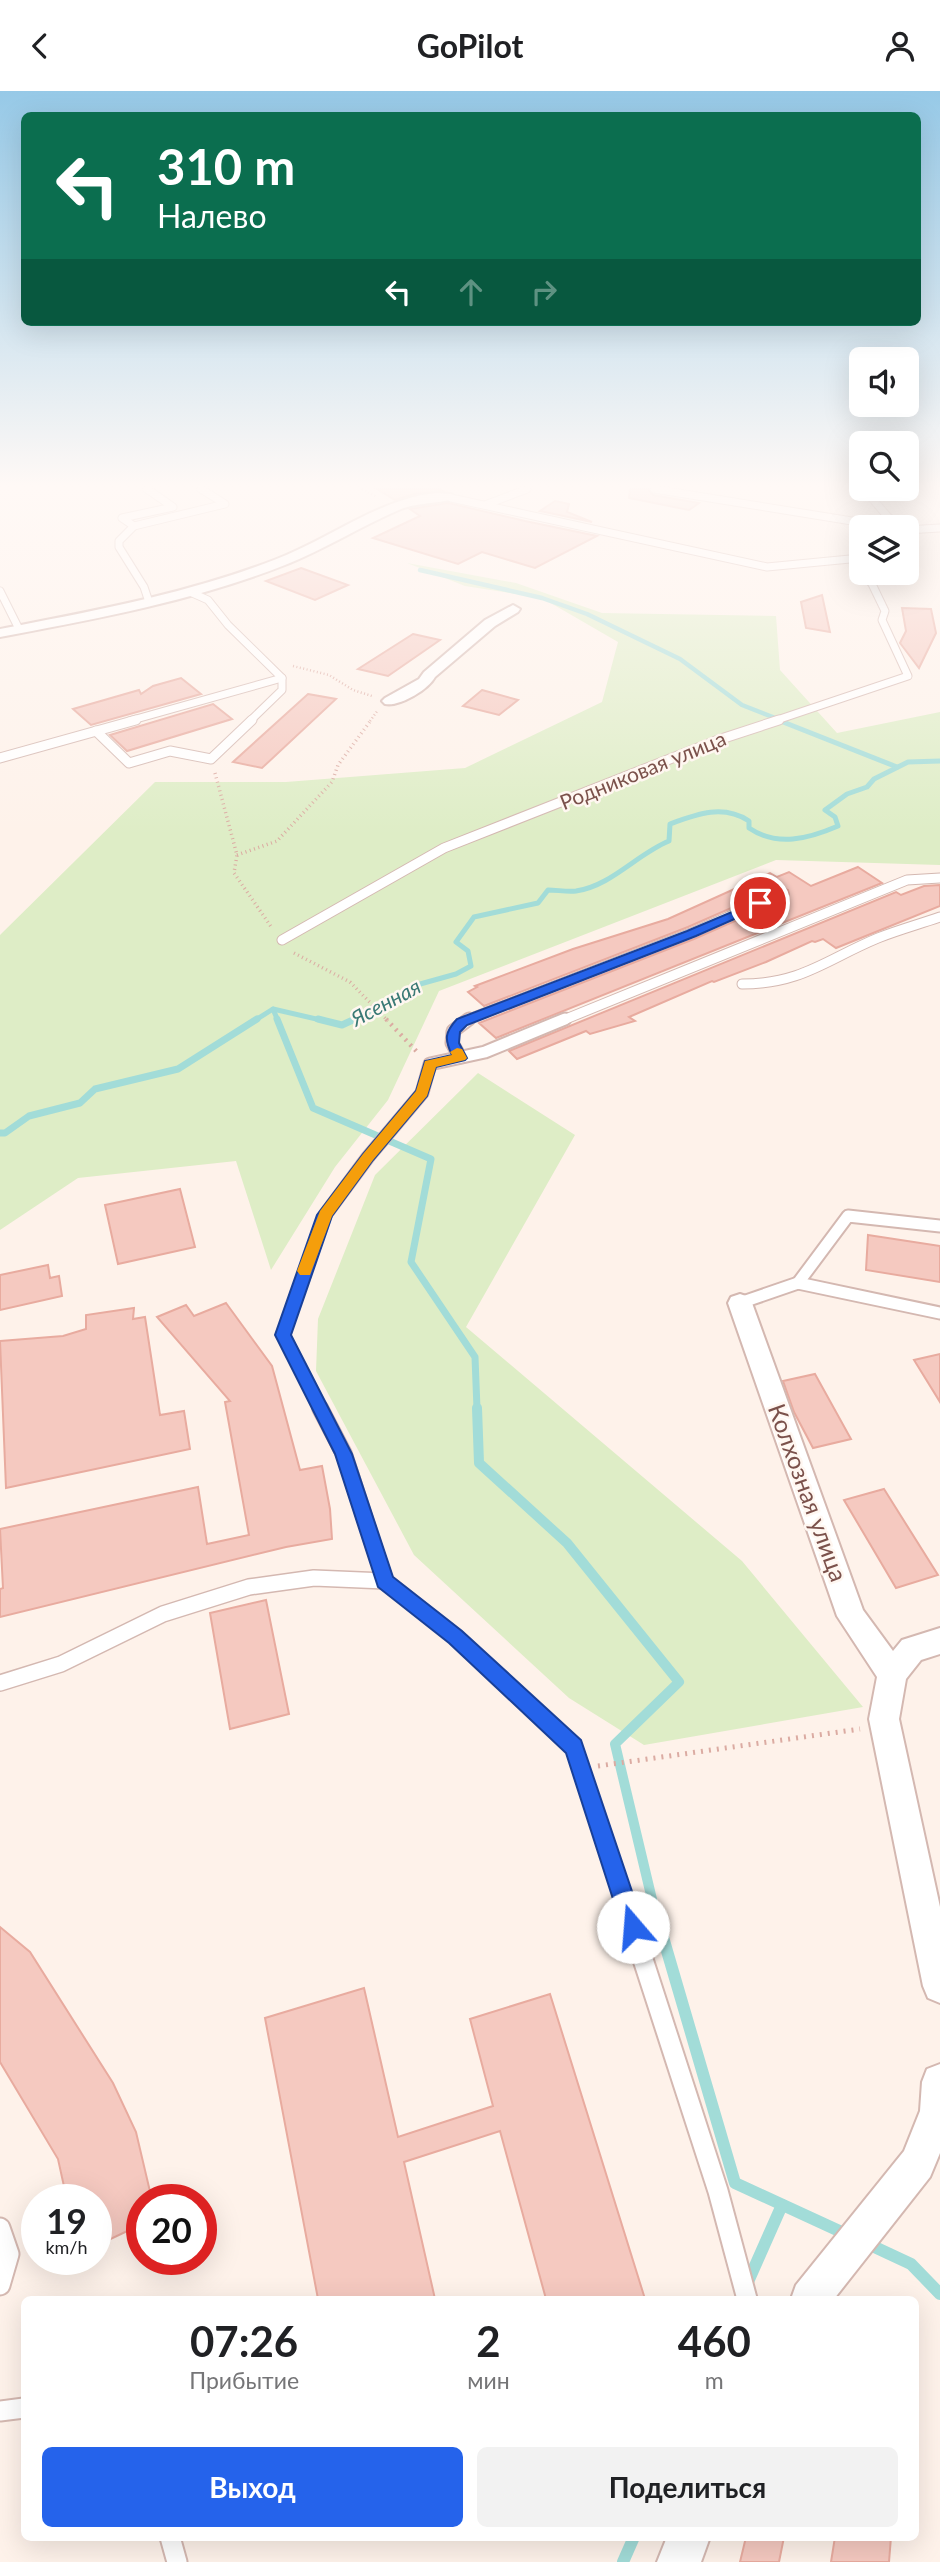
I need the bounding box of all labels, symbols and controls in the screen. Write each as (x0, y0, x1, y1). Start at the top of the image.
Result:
text: GoPilot (417, 26, 523, 65)
icon: back (21, 27, 59, 65)
icon: person (881, 27, 919, 65)
text: 310 m (157, 137, 295, 195)
icon: left (42, 140, 133, 231)
text: Налево (157, 196, 267, 235)
icon: left (379, 273, 417, 311)
icon: ahead (452, 273, 490, 311)
icon: right (525, 273, 563, 311)
map controls (849, 347, 919, 585)
button: sound (849, 347, 919, 417)
button: search (849, 431, 919, 501)
button: layers (849, 515, 919, 585)
street label: Родниковая улица (556, 725, 729, 814)
pin (730, 873, 790, 933)
icon: arrive (741, 884, 779, 922)
water label: Ясенная (345, 973, 425, 1031)
street label: Колхозная улица (763, 1400, 854, 1585)
position arrow (596, 1890, 670, 1964)
speed limit sign: 20 (126, 2184, 217, 2275)
text: 19 (46, 2199, 87, 2241)
text: km/h (45, 2236, 88, 2258)
text: 07:26 (190, 2316, 298, 2366)
text: 2 (476, 2316, 501, 2366)
text: 460 (678, 2316, 751, 2366)
text: Прибытие (189, 2366, 299, 2394)
text: мин (467, 2366, 510, 2394)
text: m (705, 2366, 724, 2394)
button: Выход (42, 2447, 463, 2527)
button: Поделиться (477, 2447, 898, 2527)

